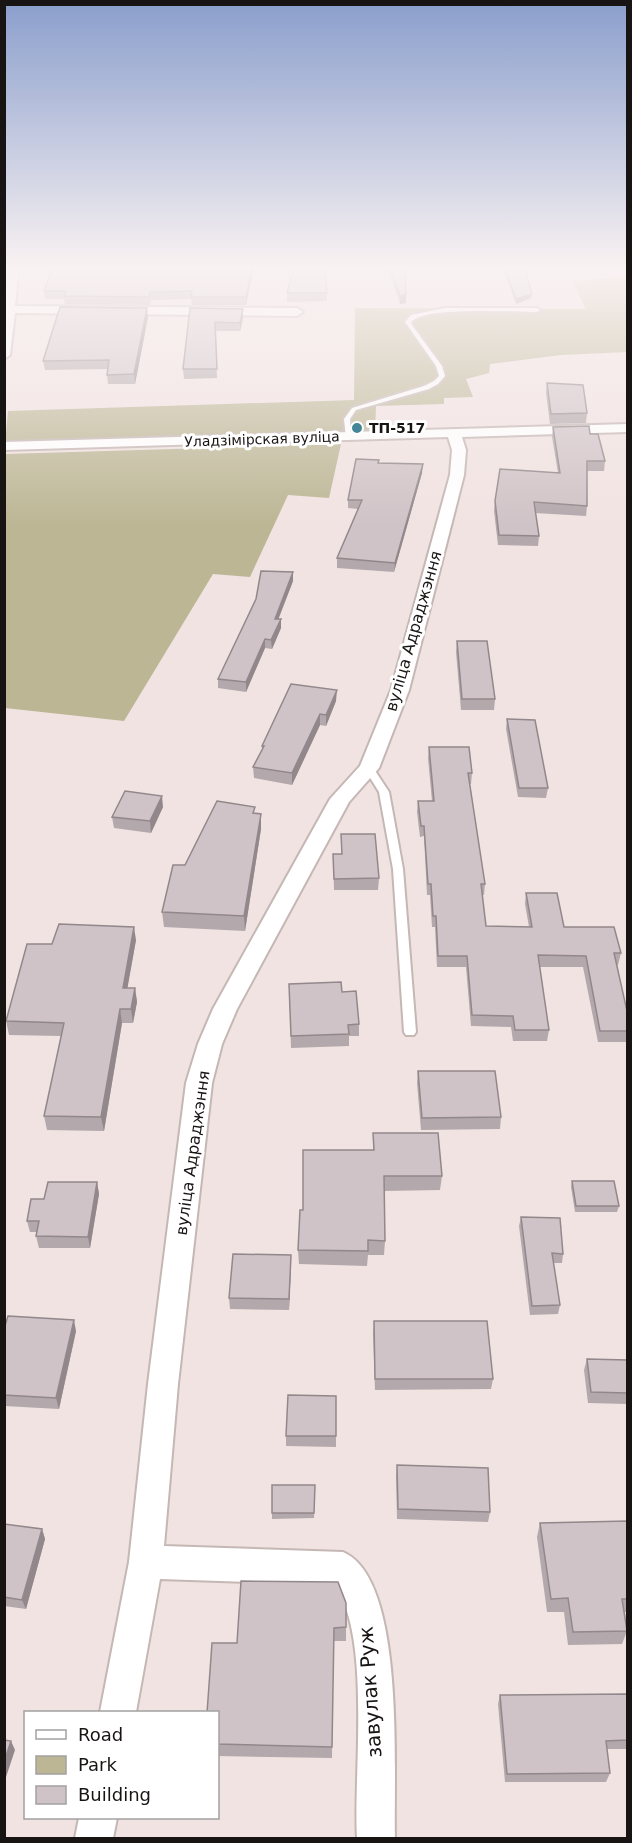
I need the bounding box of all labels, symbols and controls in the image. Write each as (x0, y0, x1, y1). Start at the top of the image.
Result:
place label: ТП-517 (369, 420, 425, 436)
marker: ТП-517 (350, 421, 364, 435)
street label: Уладзімірская вуліца (184, 428, 340, 450)
street label: вуліца Адраджэння (381, 549, 446, 714)
street label: вуліца Адраджэння (172, 1069, 213, 1237)
street label: завулак Руж (353, 1625, 387, 1759)
legend (24, 1711, 219, 1819)
text: Road (78, 1724, 123, 1745)
text: Park (78, 1754, 117, 1775)
text: Building (78, 1784, 151, 1805)

